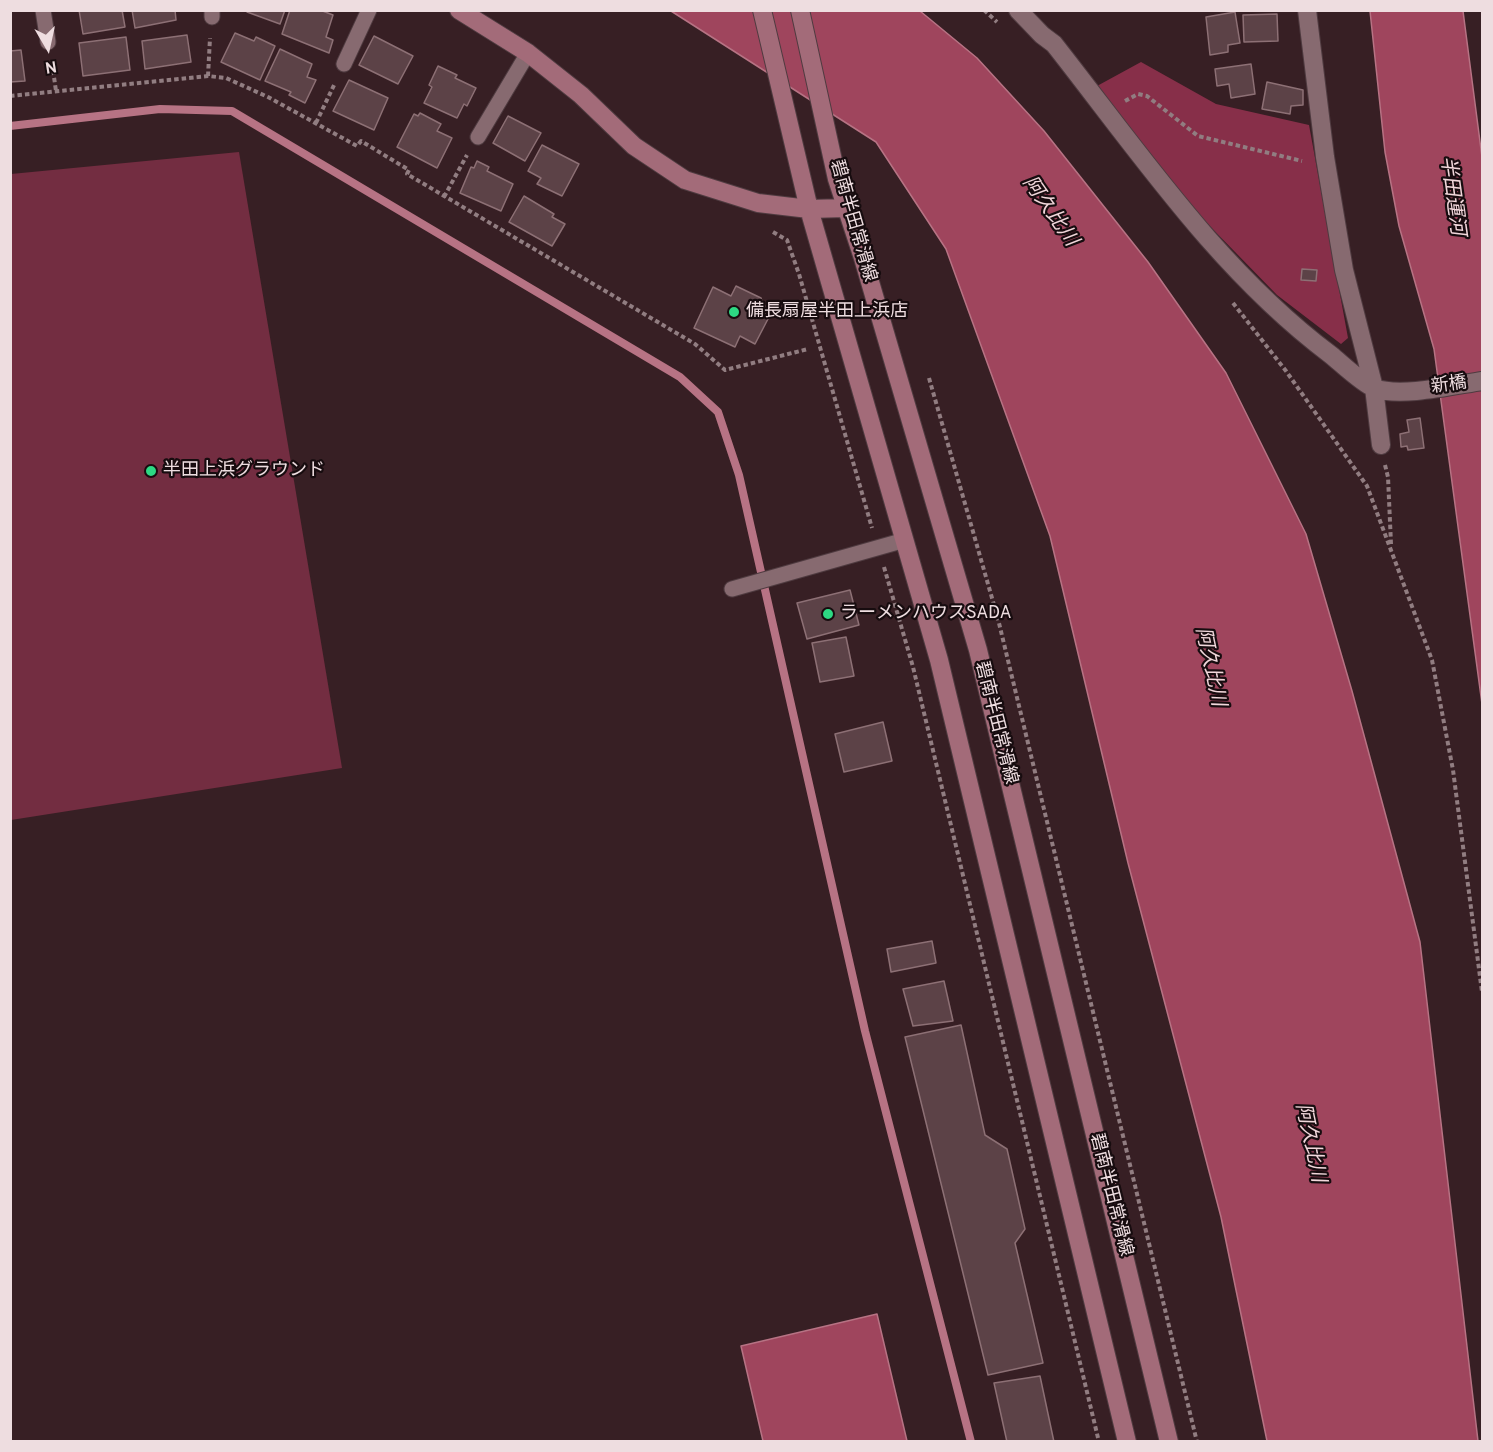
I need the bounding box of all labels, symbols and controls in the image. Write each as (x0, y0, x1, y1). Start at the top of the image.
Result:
north arrow (18, 18, 78, 78)
text: N (44, 55, 58, 77)
water label: 半田運河 (1434, 155, 1468, 237)
street label: 碧南半田常滑線 (824, 157, 880, 285)
water label: 阿久比川 (1016, 172, 1082, 252)
place label: 備長扇屋半田上浜店 (746, 301, 908, 323)
marker: 備長扇屋半田上浜店 (727, 305, 741, 319)
street label: 新橋 (1430, 373, 1468, 399)
place label: 半田上浜グラウンド (163, 460, 325, 482)
marker: 半田上浜グラウンド (144, 464, 158, 478)
place label: ラーメンハウスSADA (840, 603, 1012, 625)
marker: ラーメンハウスSADA (821, 607, 835, 621)
water label: 阿久比川 (1189, 625, 1229, 709)
street label: 碧南半田常滑線 (969, 659, 1021, 787)
water label: 阿久比川 (1289, 1101, 1329, 1185)
street label: 碧南半田常滑線 (1084, 1131, 1136, 1259)

